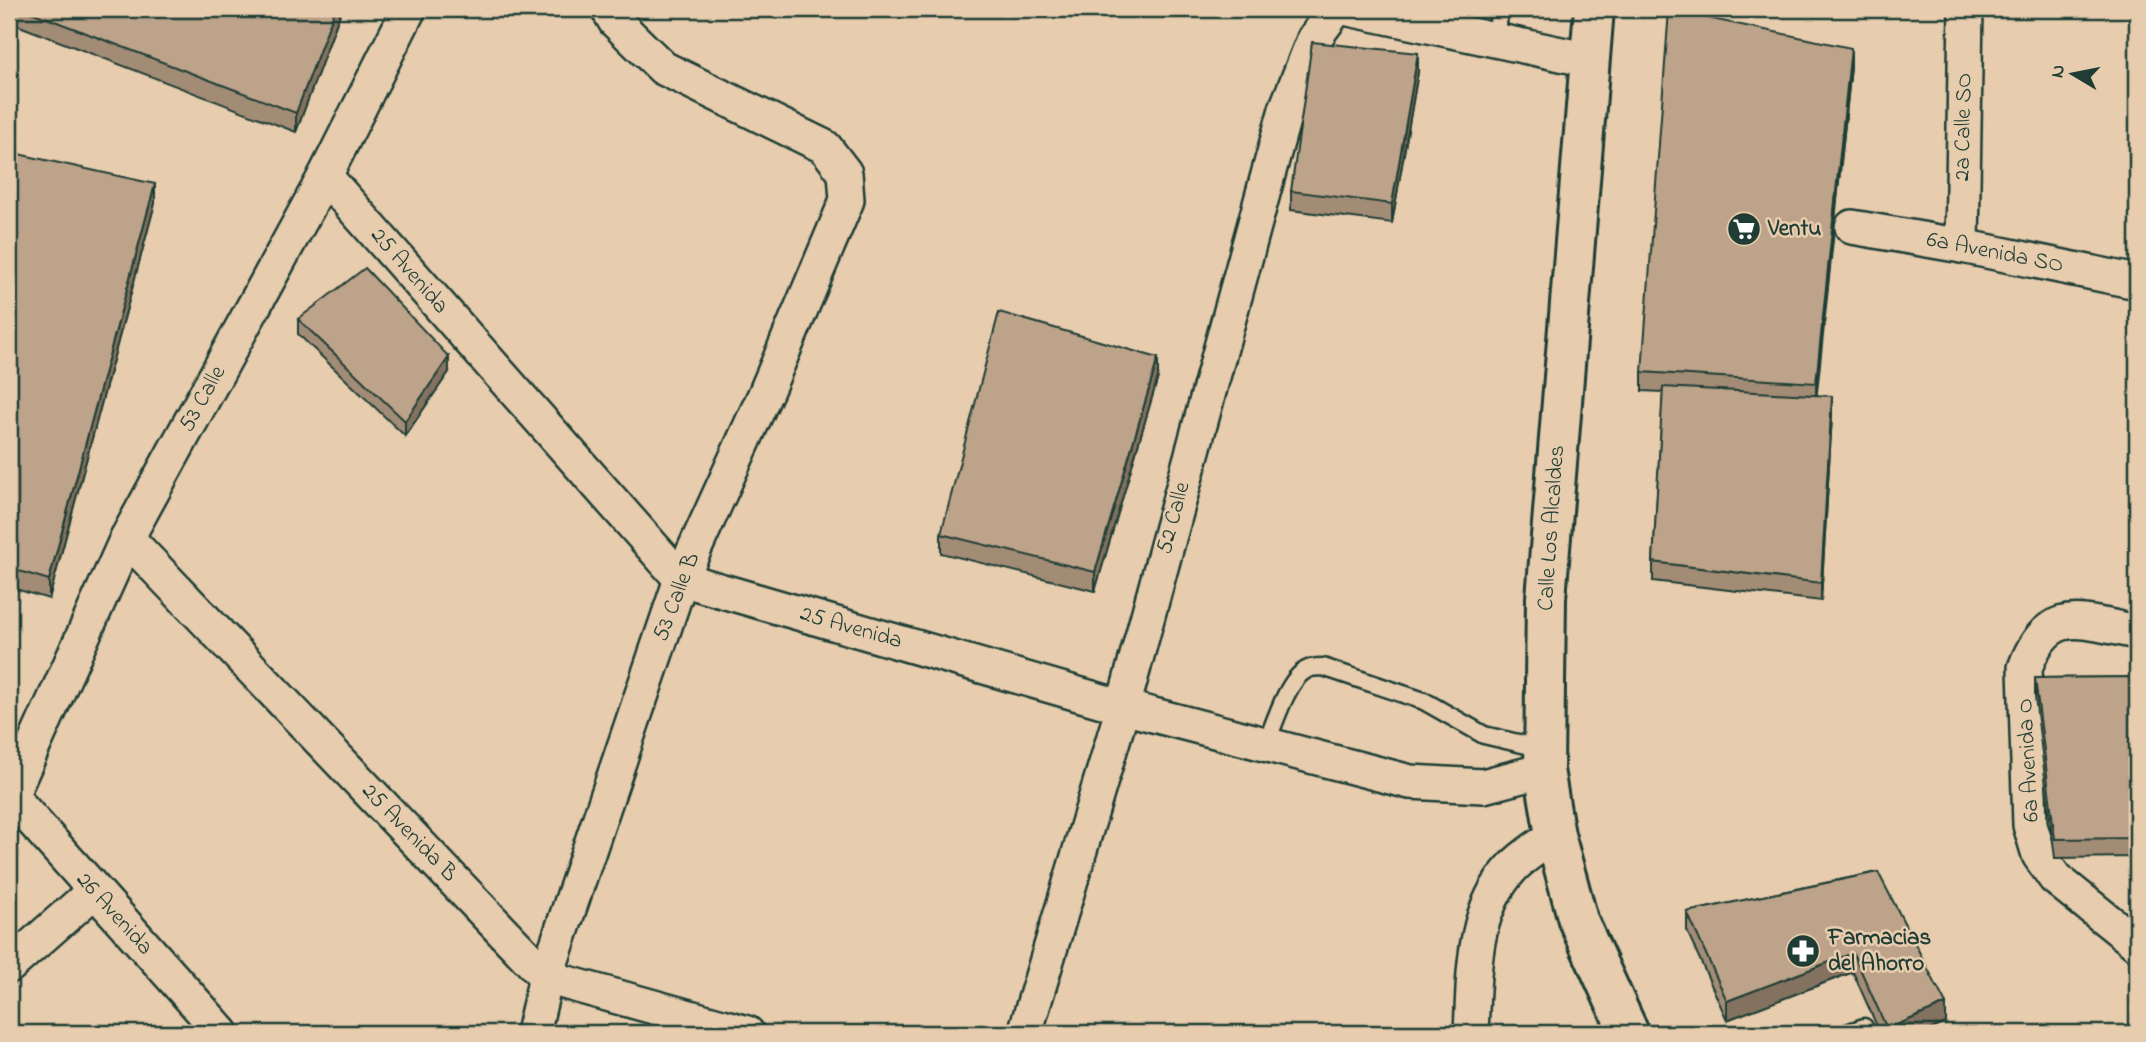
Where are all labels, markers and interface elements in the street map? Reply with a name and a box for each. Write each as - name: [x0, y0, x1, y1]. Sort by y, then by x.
- north arrow: [2038, 38, 2108, 108]
- text: N: [2044, 63, 2073, 80]
- street label: 2a Calle SO: [1947, 73, 1981, 181]
- supermarket icon: Ventu: [1725, 210, 1763, 248]
- place label: Ventu: [1767, 213, 1821, 246]
- street label: 25 Avenida: [362, 220, 456, 322]
- street label: 6a Avenida SO: [1924, 224, 2066, 282]
- street label: 53 Calle: [171, 359, 235, 438]
- street label: Calle Los Alcaldes: [1530, 444, 1574, 612]
- street label: 52 Calle: [1149, 478, 1200, 558]
- street label: 53 Calle B: [645, 548, 709, 646]
- street label: 25 Avenida: [796, 598, 906, 658]
- street label: 6a Avenida O: [2009, 697, 2049, 823]
- street label: 25 Avenida B: [353, 776, 465, 890]
- street label: 26 Avenida: [68, 865, 160, 963]
- place label: Farmacias del Ahorro: [1827, 922, 1931, 981]
- pharmacy icon: Farmacias del Ahorro: [1784, 932, 1822, 970]

